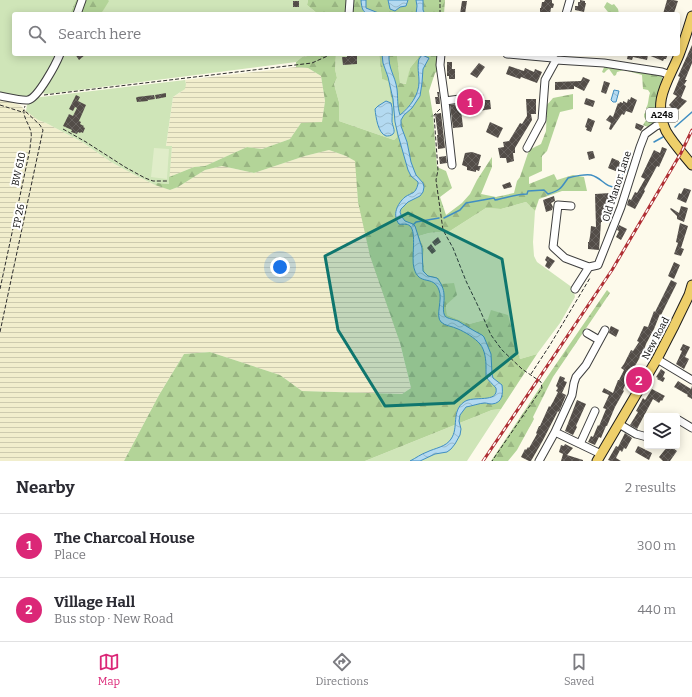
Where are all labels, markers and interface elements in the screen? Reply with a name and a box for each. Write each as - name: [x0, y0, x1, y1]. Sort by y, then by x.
- search box: [12, 12, 680, 56]
- icon: search: [26, 23, 48, 45]
- text: Search here: [58, 25, 141, 43]
- pin: 1: [457, 87, 483, 117]
- road number: A248: [646, 108, 678, 122]
- street label: Old Manor Lane: [600, 149, 634, 223]
- street label: BW 610: [10, 151, 28, 187]
- street label: FP 26: [11, 203, 27, 229]
- your location: [270, 257, 290, 277]
- street label: New Road: [640, 315, 672, 362]
- pin: 2: [626, 365, 652, 395]
- map controls: [644, 413, 680, 449]
- button: layers: [644, 413, 680, 449]
- text: Nearby: [16, 477, 75, 498]
- text: 2 results: [625, 480, 676, 495]
- text: The Charcoal House: [54, 529, 195, 547]
- text: 1: [26, 538, 32, 553]
- text: 300 m: [637, 538, 676, 553]
- text: Place: [54, 547, 86, 562]
- text: Village Hall: [54, 593, 135, 611]
- text: 2: [25, 602, 33, 617]
- text: 440 m: [637, 602, 676, 617]
- text: Bus stop · New Road: [54, 611, 173, 626]
- tab: Map: [98, 651, 120, 688]
- tab: Directions: [316, 651, 368, 688]
- tab: Saved: [564, 651, 594, 688]

